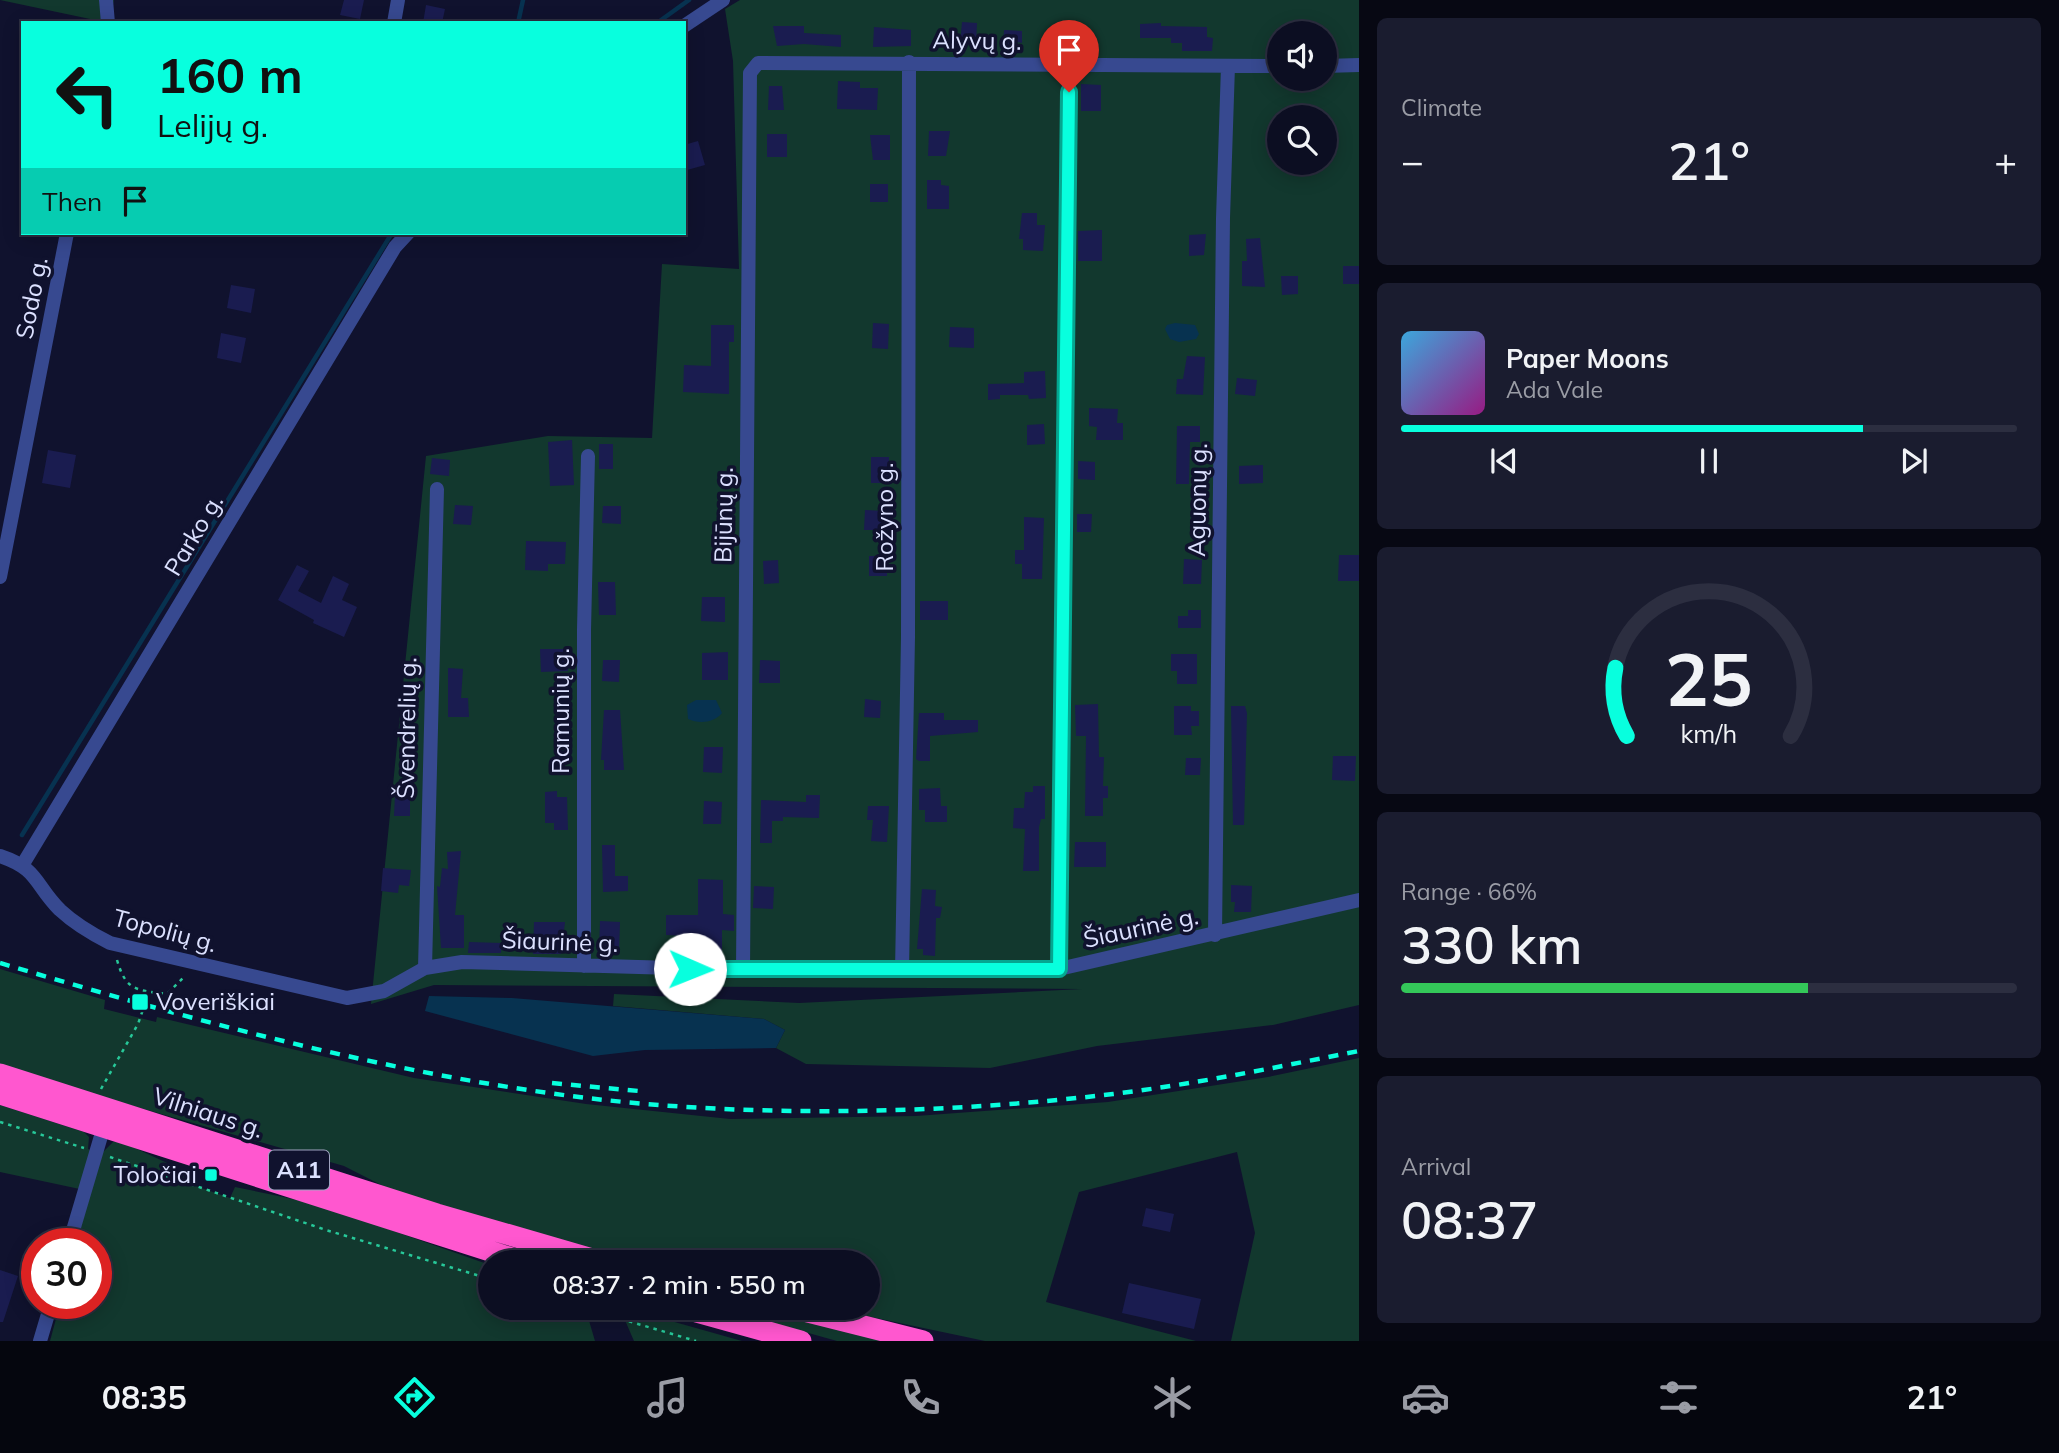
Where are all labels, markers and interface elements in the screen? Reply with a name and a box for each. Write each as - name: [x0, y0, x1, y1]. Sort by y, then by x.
- pin: [1039, 20, 1099, 92]
- map controls: [1267, 21, 1337, 175]
- button: sound: [1267, 21, 1337, 91]
- street label: Alyvų g.: [932, 24, 1022, 56]
- icon: arrive: [1050, 31, 1088, 69]
- text: 160 m: [157, 44, 303, 105]
- icon: left: [42, 49, 133, 140]
- text: Climate: [1401, 93, 1482, 122]
- text: Lelijų g.: [157, 105, 268, 145]
- button: search: [1267, 105, 1337, 175]
- text: 21°: [1668, 128, 1750, 193]
- text: −: [1401, 137, 1424, 185]
- text: +: [1994, 137, 2017, 185]
- icon: arrive: [116, 182, 154, 220]
- text: Then: [42, 185, 102, 218]
- street label: Sodo g.: [8, 254, 54, 341]
- text: Paper Moons: [1506, 342, 1669, 375]
- text: Ada Vale: [1506, 375, 1603, 404]
- icon: previous: [1485, 442, 1523, 480]
- icon: pause: [1690, 442, 1728, 480]
- icon: next: [1895, 442, 1933, 480]
- street label: Aguonų g.: [1181, 443, 1213, 557]
- street label: Rožyno g.: [869, 463, 899, 571]
- street label: Bijūnų g.: [707, 467, 739, 563]
- street label: Parko g.: [157, 488, 229, 581]
- text: 25: [1665, 634, 1753, 725]
- street label: Ramunių g.: [545, 648, 575, 774]
- street label: Švendrelių g.: [390, 657, 422, 799]
- text: km/h: [1681, 718, 1737, 749]
- text: Range · 66%: [1401, 877, 1537, 906]
- street label: Šiaurinė g.: [1081, 900, 1201, 954]
- street label: Topolių g.: [110, 902, 220, 958]
- text: 330 km: [1401, 912, 1582, 977]
- street label: Šiaurinė g.: [501, 924, 619, 958]
- position arrow: [653, 932, 727, 1006]
- place label: Voveriškiai: [156, 986, 275, 1016]
- marker: Voveriškiai: [130, 992, 150, 1012]
- street label: Vilniaus g.: [149, 1080, 267, 1144]
- road number: A11: [269, 1150, 329, 1190]
- text: Arrival: [1401, 1152, 1471, 1181]
- place label: Toločiai: [114, 1159, 197, 1189]
- marker: Toločiai: [203, 1167, 219, 1183]
- text: 08:37: [1401, 1187, 1538, 1252]
- speed limit sign: 30: [21, 1228, 112, 1319]
- text: 08:37 · 2 min · 550 m: [552, 1268, 806, 1301]
- icon: directions: [390, 1373, 439, 1422]
- icon: music: [643, 1373, 692, 1422]
- icon: phone: [896, 1373, 945, 1422]
- icon: climate: [1148, 1373, 1197, 1422]
- icon: car: [1401, 1373, 1450, 1422]
- icon: filters: [1654, 1373, 1703, 1422]
- text: 08:35: [102, 1377, 187, 1417]
- text: 21°: [1907, 1377, 1957, 1417]

